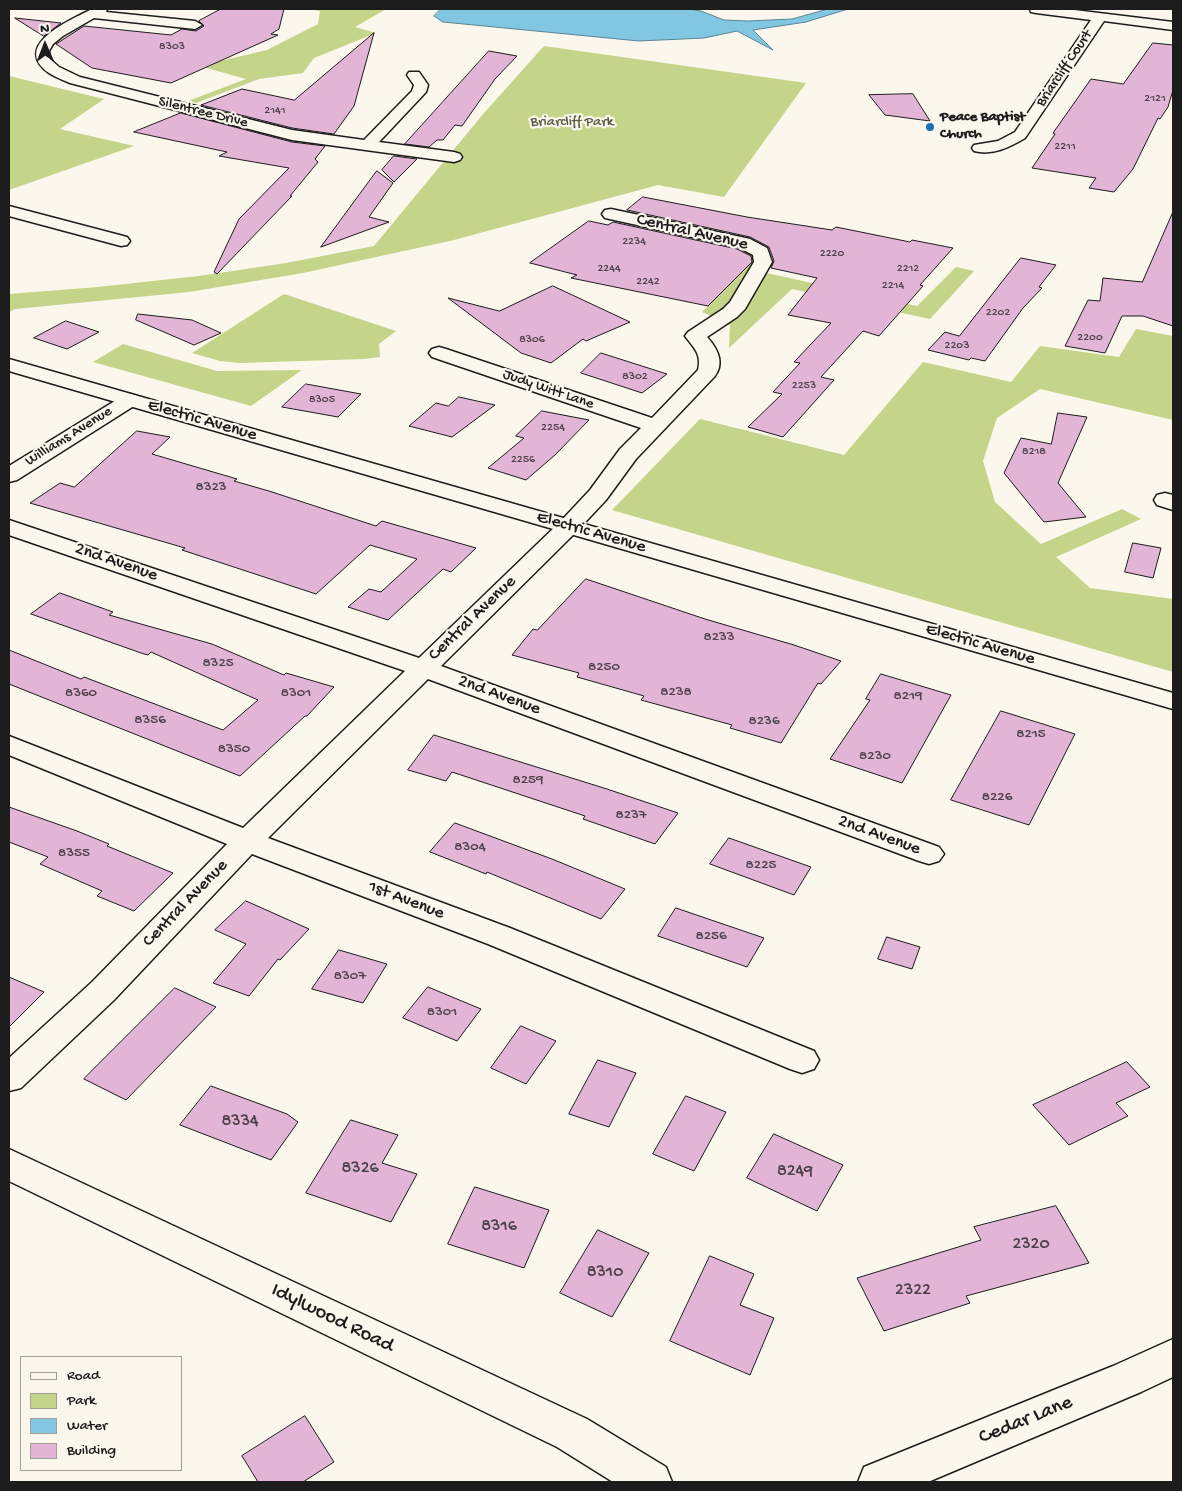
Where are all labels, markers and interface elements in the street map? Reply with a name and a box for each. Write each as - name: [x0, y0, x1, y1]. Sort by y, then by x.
- north arrow: [20, 20, 70, 70]
- text: N: [40, 21, 49, 38]
- street label: Briarcliff Court: [1033, 27, 1097, 111]
- house number: 8303: [159, 40, 185, 54]
- house number: 2121: [1144, 92, 1166, 106]
- street label: Silentree Drive: [156, 93, 250, 133]
- house number: 2141: [264, 104, 286, 118]
- place label: Peace Baptist Church: [940, 109, 1025, 144]
- park label: Briarcliff Park: [531, 114, 613, 132]
- marker: Peace Baptist Church: [924, 121, 936, 133]
- house number: 2211: [1054, 140, 1076, 154]
- street label: Central Avenue: [634, 210, 750, 256]
- house number: 2234: [622, 235, 646, 249]
- house number: 2220: [820, 247, 844, 261]
- house number: 2244: [597, 262, 621, 276]
- house number: 2212: [897, 262, 919, 276]
- house number: 2242: [636, 275, 660, 289]
- house number: 2214: [882, 279, 904, 293]
- house number: 2202: [986, 306, 1010, 320]
- house number: 2200: [1077, 331, 1103, 345]
- house number: 8306: [519, 333, 545, 347]
- house number: 2203: [945, 339, 969, 353]
- street label: Judy Witt Lane: [500, 366, 596, 414]
- house number: 8302: [622, 370, 648, 384]
- house number: 2253: [792, 379, 816, 393]
- house number: 8305: [309, 393, 335, 407]
- street label: Electric Avenue: [145, 395, 259, 447]
- street label: Williams Avenue: [22, 403, 116, 471]
- house number: 2254: [541, 421, 565, 435]
- house number: 8218: [1022, 445, 1046, 459]
- house number: 2256: [511, 453, 535, 467]
- house number: 8323: [195, 479, 227, 497]
- street label: Electric Avenue: [534, 507, 648, 559]
- street label: 2nd Avenue: [72, 539, 160, 587]
- street label: Central Avenue: [425, 572, 521, 666]
- street label: Electric Avenue: [923, 619, 1037, 671]
- house number: 8233: [703, 629, 735, 647]
- house number: 8325: [202, 655, 234, 673]
- house number: 8250: [588, 659, 620, 677]
- street label: 2nd Avenue: [455, 671, 543, 721]
- house number: 8238: [660, 684, 692, 702]
- house number: 8360: [65, 685, 97, 703]
- house number: 8301: [281, 685, 311, 703]
- house number: 8219: [893, 688, 923, 706]
- house number: 8356: [134, 712, 166, 730]
- house number: 8236: [749, 713, 779, 731]
- house number: 8215: [1016, 726, 1046, 744]
- house number: 8350: [218, 741, 250, 759]
- house number: 8230: [859, 748, 891, 766]
- house number: 8259: [513, 772, 543, 790]
- house number: 8226: [982, 789, 1012, 807]
- house number: 8237: [615, 807, 647, 825]
- street label: 2nd Avenue: [835, 811, 923, 861]
- house number: 8304: [454, 839, 486, 857]
- house number: 8355: [58, 845, 90, 863]
- street label: Central Avenue: [139, 856, 233, 952]
- house number: 8225: [746, 857, 776, 875]
- street label: 1st Avenue: [365, 877, 447, 925]
- house number: 8256: [695, 928, 727, 946]
- house number: 8307: [334, 968, 366, 986]
- house number: 8301: [427, 1004, 457, 1022]
- house number: 8334: [221, 1111, 259, 1133]
- house number: 8326: [341, 1158, 379, 1180]
- house number: 8249: [777, 1161, 813, 1183]
- house number: 8316: [481, 1216, 517, 1238]
- house number: 2320: [1012, 1234, 1050, 1256]
- house number: 8310: [587, 1262, 623, 1284]
- street label: Idylwood Road: [266, 1278, 398, 1360]
- house number: 2322: [895, 1280, 931, 1302]
- legend: [20, 1356, 182, 1471]
- text: Road: [67, 1367, 100, 1385]
- street label: Cedar Lane: [975, 1391, 1077, 1451]
- text: Park: [67, 1392, 96, 1410]
- text: Water: [67, 1417, 107, 1435]
- text: Building: [67, 1442, 116, 1460]

